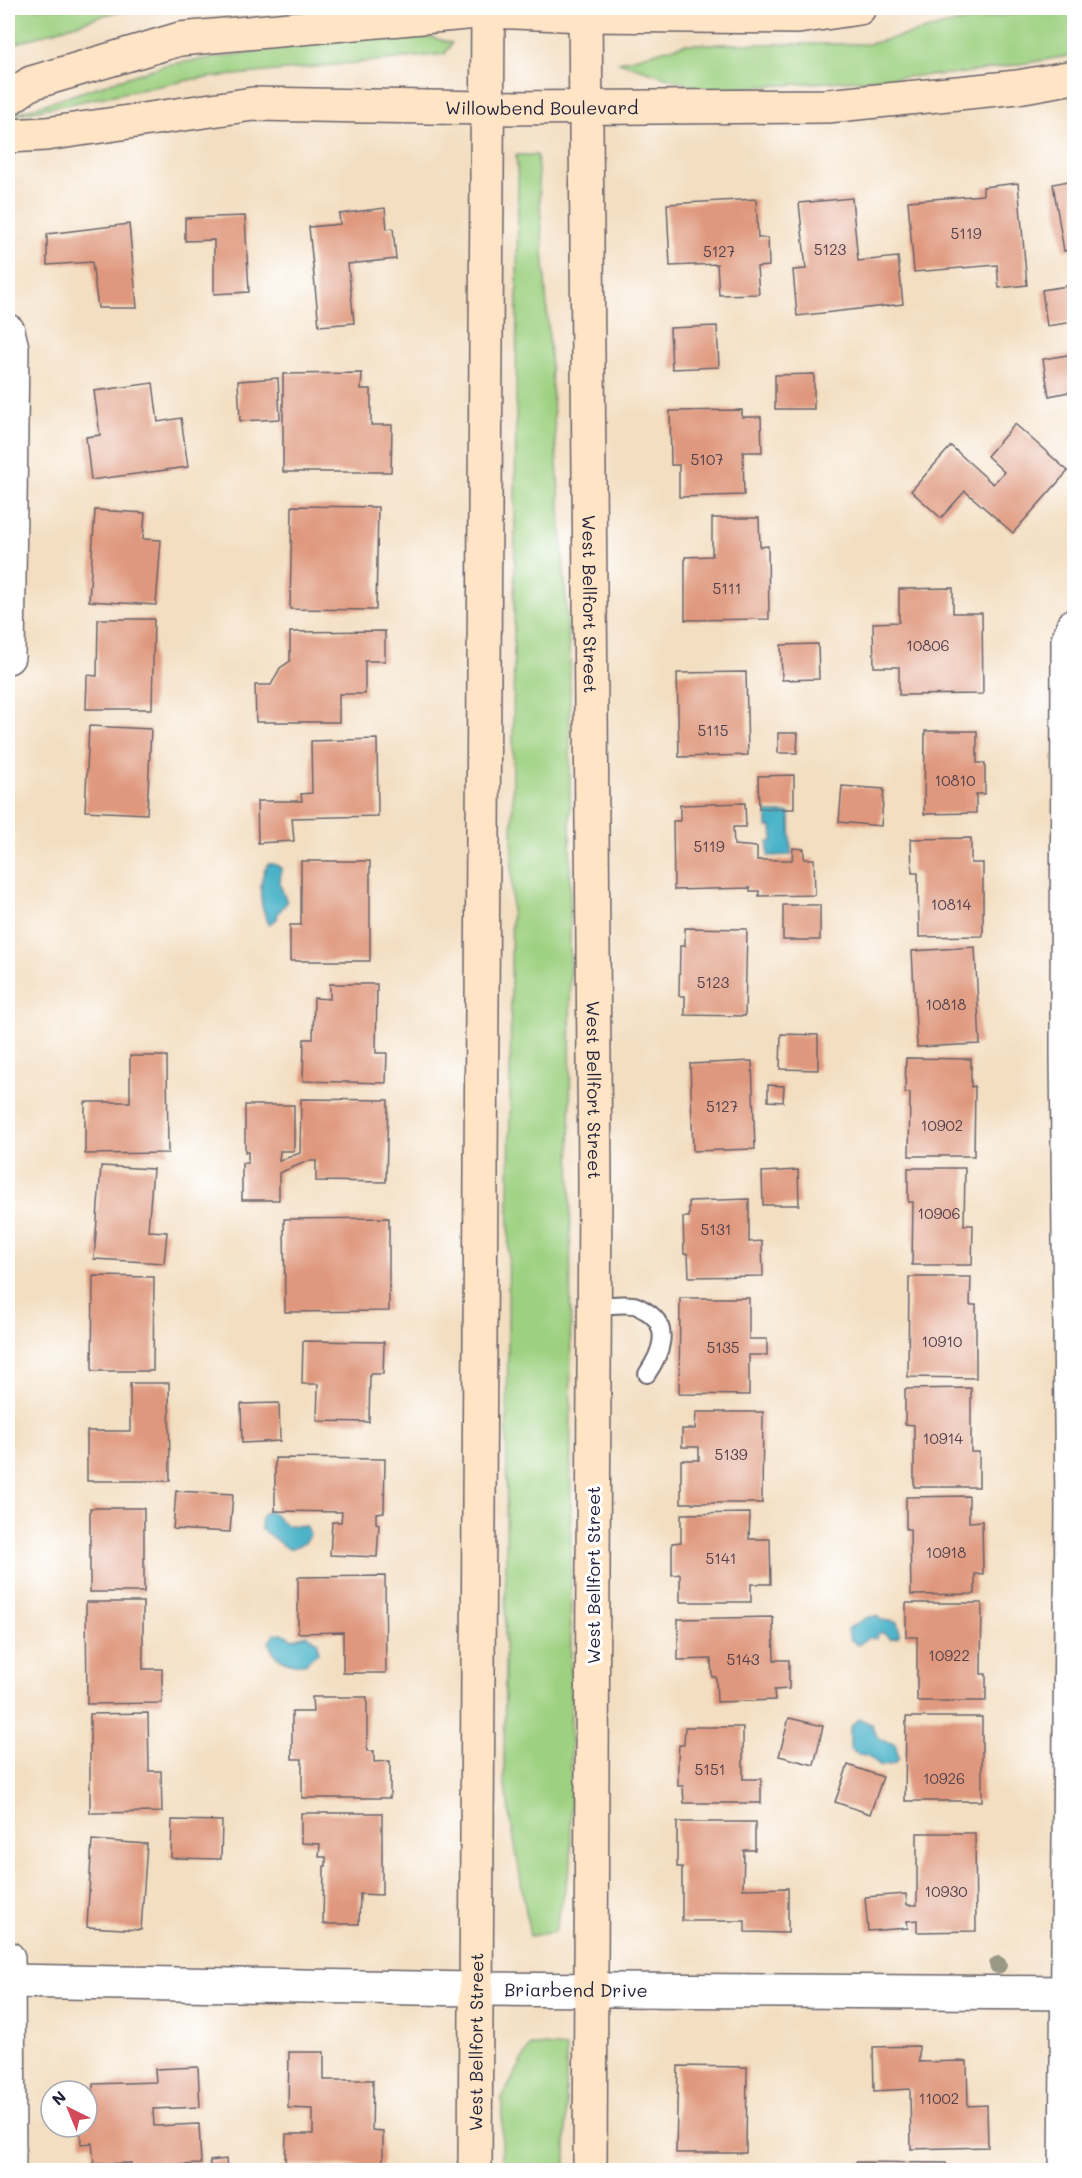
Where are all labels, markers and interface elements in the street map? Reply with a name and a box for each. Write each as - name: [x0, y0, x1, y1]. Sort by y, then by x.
- street label: Willowbend Boulevard: [445, 95, 639, 120]
- house number: 5119: [950, 223, 982, 243]
- house number: 5123: [814, 239, 847, 259]
- house number: 5127: [703, 241, 735, 261]
- house number: 5107: [690, 449, 724, 469]
- street label: West Bellfort Street: [577, 515, 603, 693]
- house number: 5111: [713, 578, 741, 598]
- house number: 10806: [906, 635, 950, 655]
- house number: 5115: [698, 720, 728, 740]
- house number: 10810: [935, 770, 976, 790]
- house number: 5119: [693, 836, 725, 856]
- house number: 10814: [931, 894, 971, 914]
- house number: 5123: [697, 972, 730, 992]
- house number: 10818: [926, 994, 966, 1014]
- street label: West Bellfort Street: [581, 1001, 607, 1179]
- house number: 5127: [706, 1096, 738, 1116]
- house number: 10902: [921, 1115, 963, 1135]
- house number: 10906: [917, 1203, 961, 1223]
- house number: 5131: [701, 1219, 731, 1239]
- house number: 10910: [922, 1331, 962, 1351]
- house number: 5135: [707, 1337, 740, 1357]
- house number: 10914: [923, 1428, 963, 1448]
- house number: 5139: [714, 1444, 748, 1464]
- street label: West Bellfort Street: [581, 1486, 605, 1664]
- house number: 10918: [926, 1542, 966, 1562]
- house number: 5141: [706, 1548, 736, 1568]
- house number: 10922: [928, 1645, 970, 1665]
- house number: 5143: [726, 1649, 760, 1669]
- house number: 5151: [695, 1759, 725, 1779]
- house number: 10926: [923, 1768, 965, 1788]
- house number: 10930: [925, 1881, 967, 1901]
- street label: West Bellfort Street: [463, 1953, 488, 2131]
- street label: Briarbend Drive: [504, 1977, 648, 2002]
- north arrow: [39, 2079, 99, 2139]
- text: N: [47, 2086, 70, 2109]
- house number: 11002: [919, 2088, 959, 2108]

